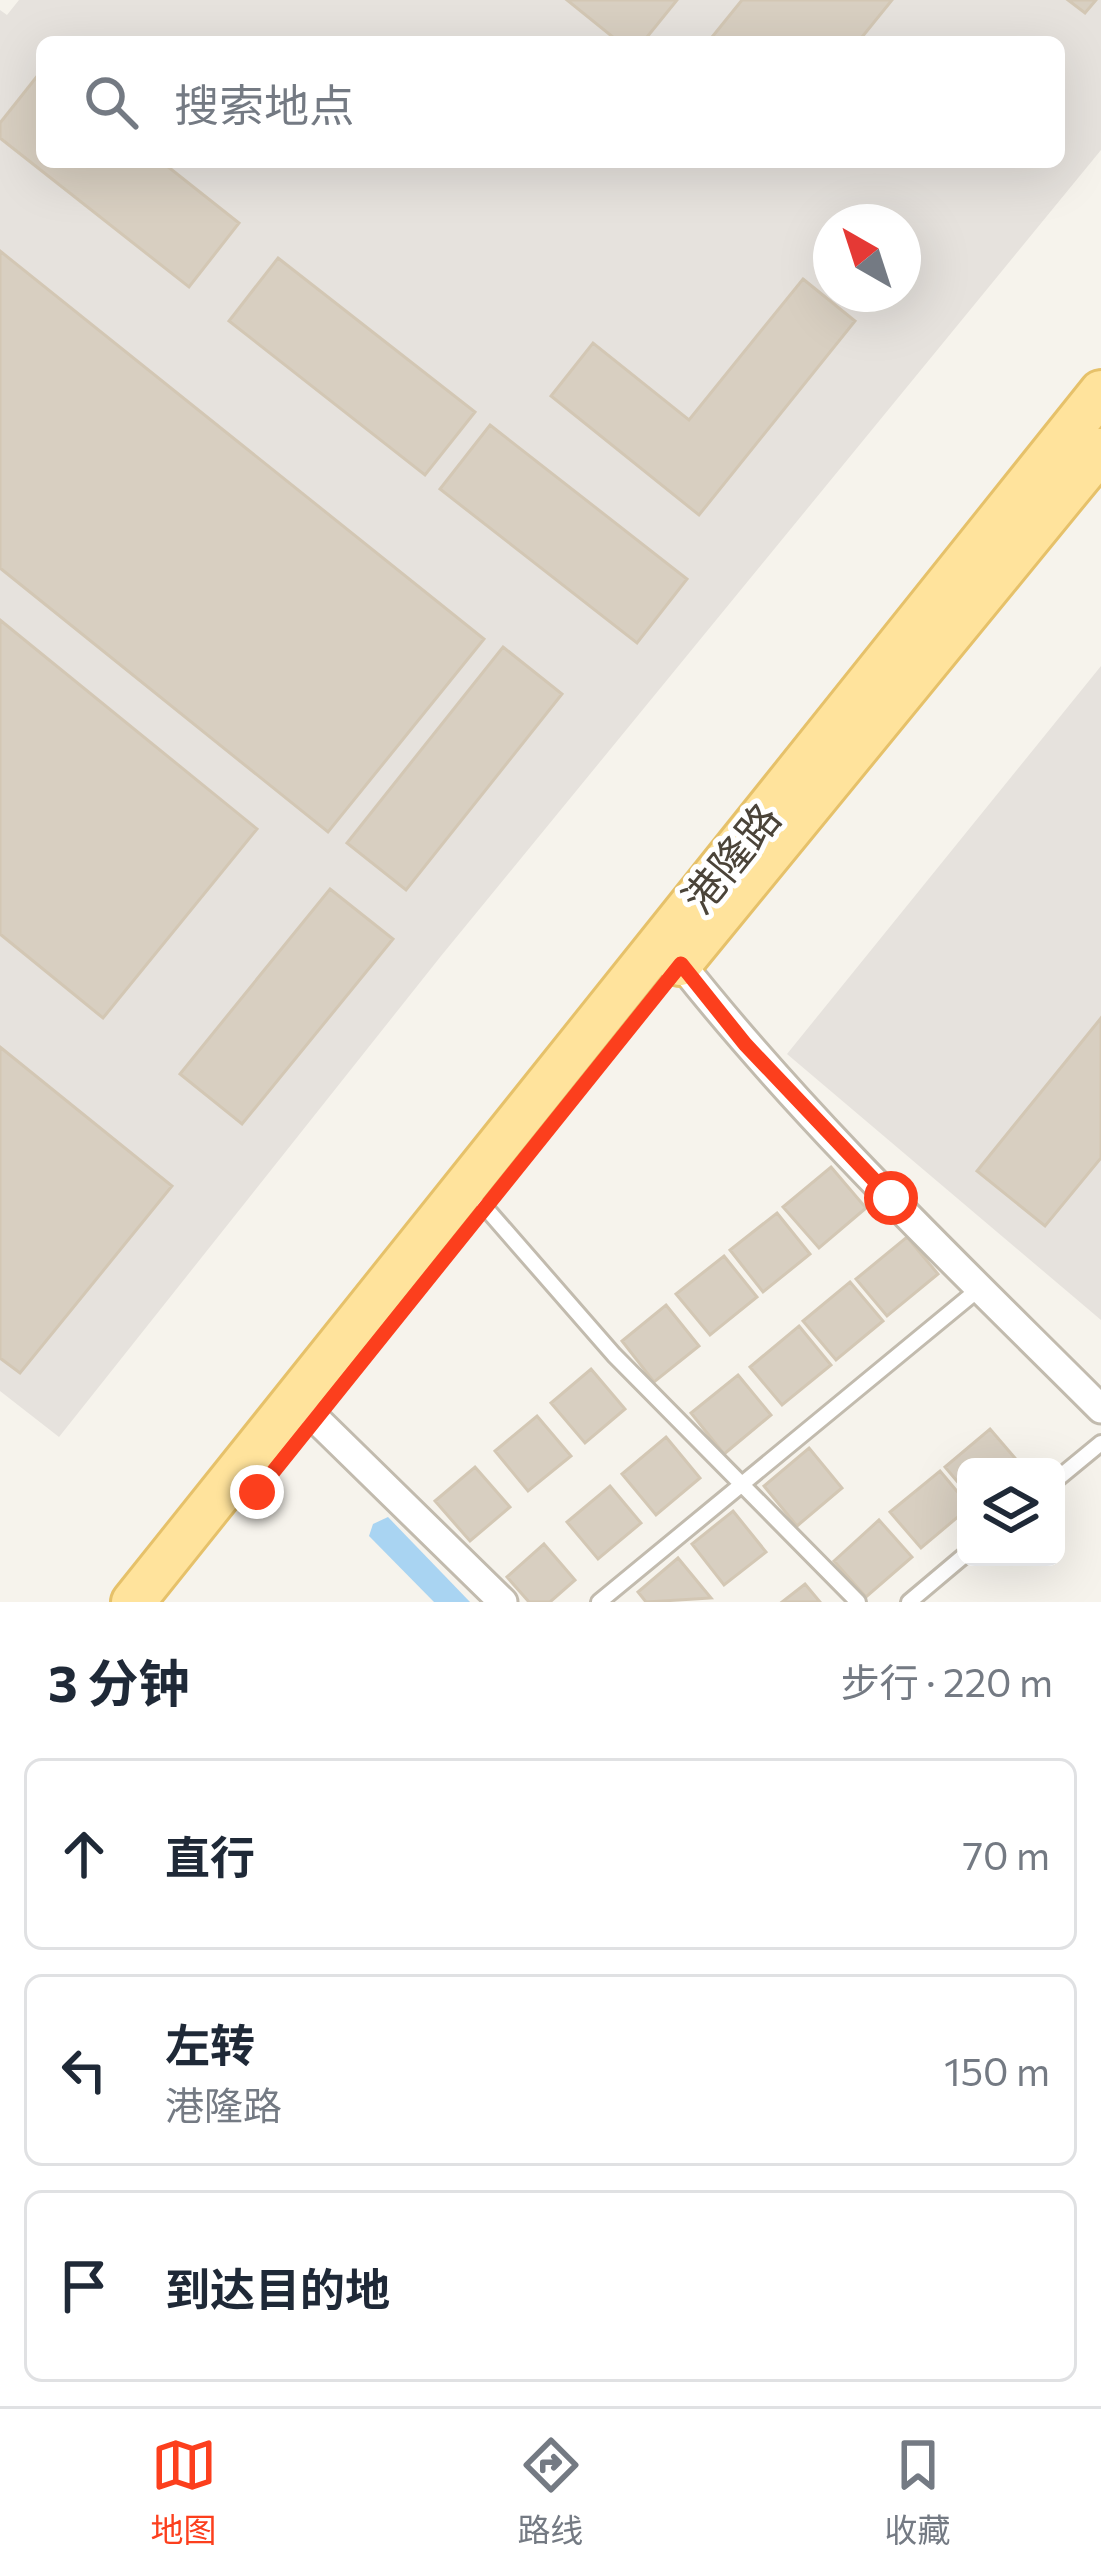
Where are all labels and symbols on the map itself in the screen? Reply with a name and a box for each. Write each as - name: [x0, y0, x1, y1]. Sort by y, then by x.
- north arrow: [813, 204, 921, 312]
- street label: 港隆路: [670, 792, 790, 922]
- route start: [864, 1171, 918, 1225]
- route end: [230, 1465, 284, 1519]

